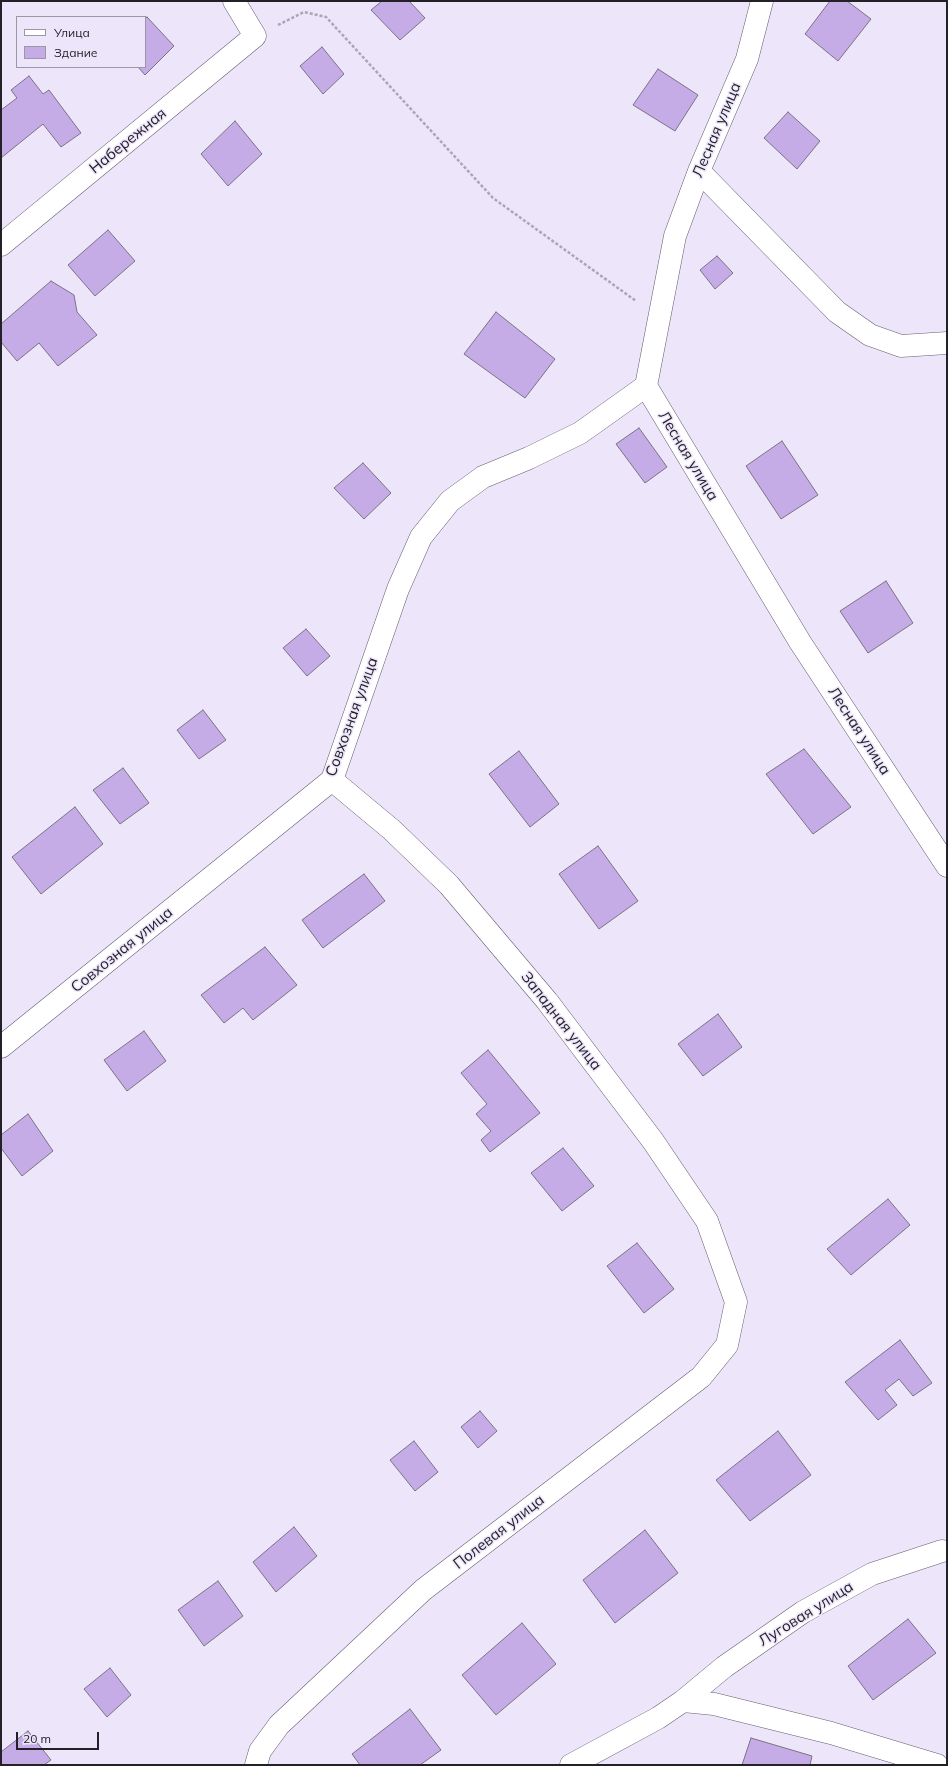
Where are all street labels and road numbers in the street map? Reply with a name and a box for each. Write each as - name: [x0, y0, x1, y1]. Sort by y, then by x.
- street label: Лесная улица: [689, 80, 745, 180]
- street label: Набережная: [86, 105, 170, 177]
- street label: Лесная улица: [654, 408, 722, 504]
- street label: Совхозная улица: [322, 655, 382, 779]
- street label: Лесная улица: [824, 684, 894, 778]
- street label: Совхозная улица: [68, 904, 176, 996]
- street label: Западная улица: [517, 968, 605, 1074]
- street label: Полевая улица: [450, 1491, 548, 1573]
- street label: Луговая улица: [755, 1578, 857, 1650]

